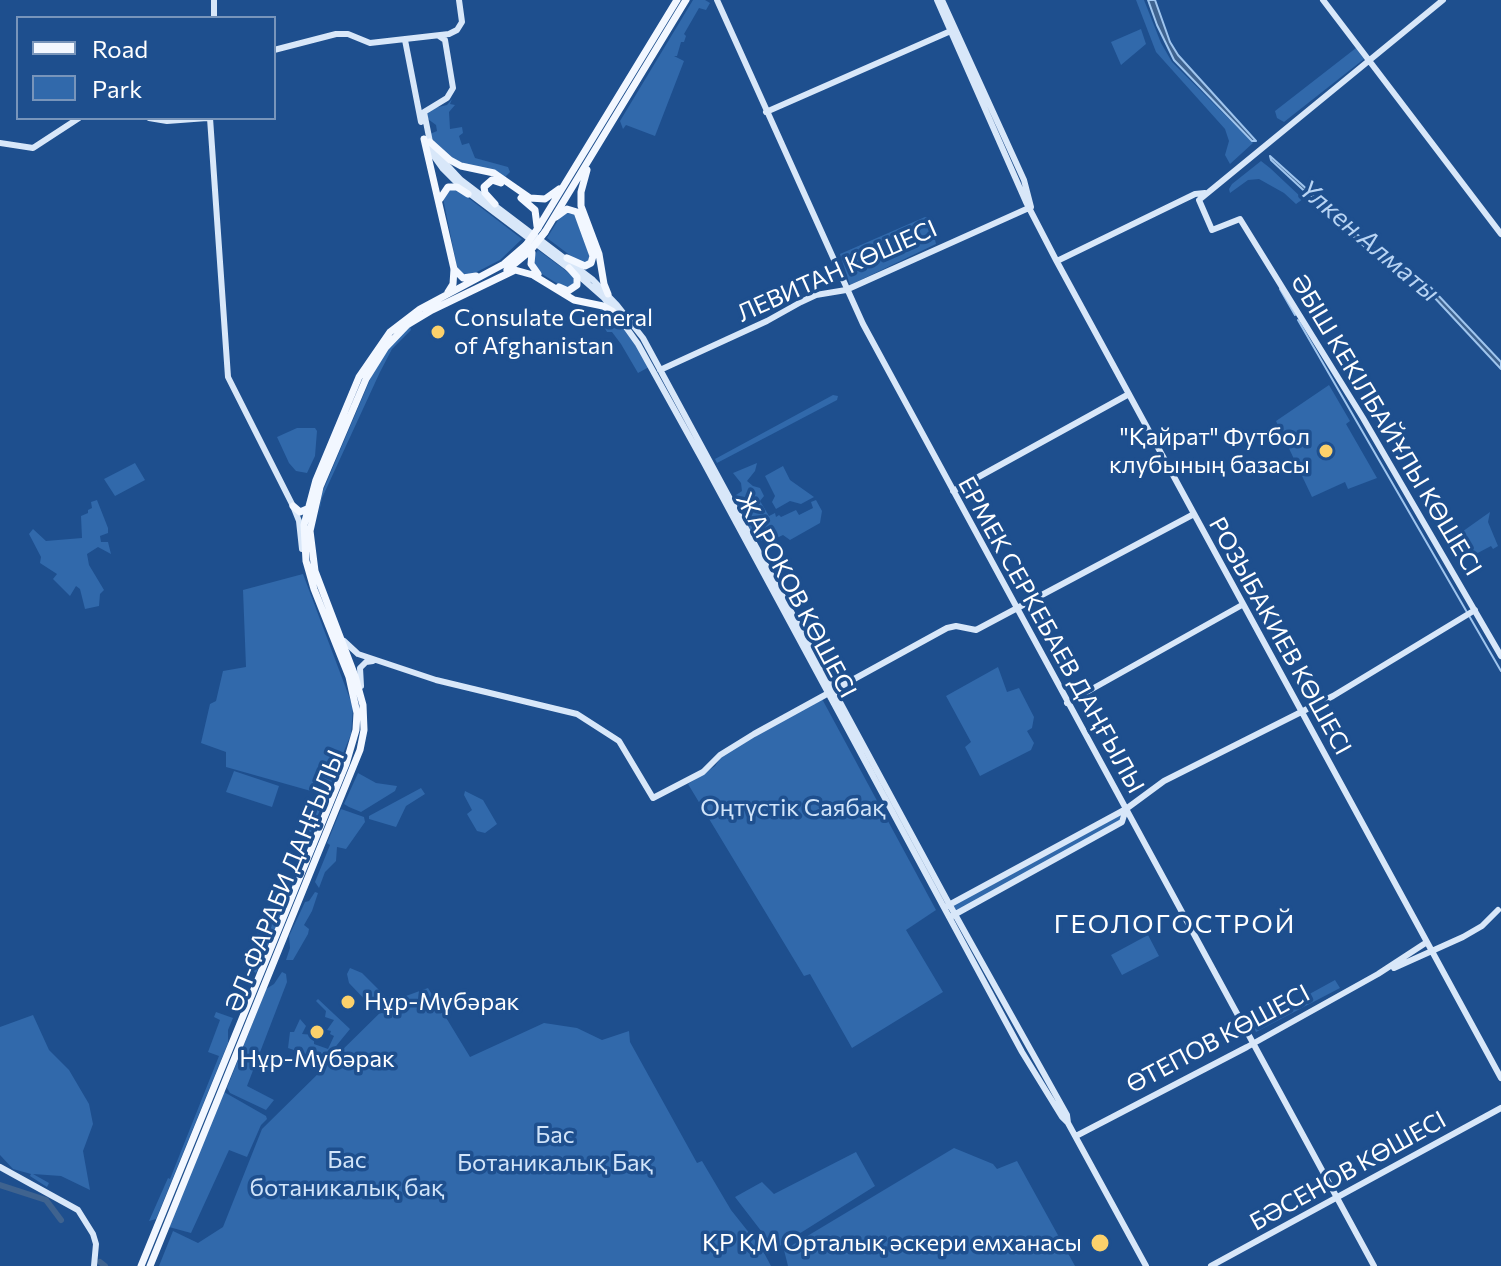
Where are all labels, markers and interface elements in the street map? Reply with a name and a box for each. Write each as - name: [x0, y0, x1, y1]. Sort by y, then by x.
- legend: [16, 16, 276, 120]
- text: Road: [92, 34, 148, 63]
- text: Park: [92, 74, 142, 103]
- water label: Үлкен Алматы: [1293, 174, 1445, 308]
- street label: ЛЕВИТАН КӨШЕСІ: [733, 214, 941, 328]
- street label: ӘБІШ КЕКІЛБАЙҰЛЫ КӨШЕСІ: [1284, 269, 1488, 581]
- place label: Consulate General of Afghanistan: [454, 304, 653, 360]
- marker: Consulate General of Afghanistan: [429, 323, 447, 341]
- place label: "Қайрат" Футбол клубының базасы: [1109, 423, 1310, 479]
- marker: "Қайрат" Футбол клубының базасы: [1317, 442, 1335, 460]
- street label: ЕРМЕК СЕРКЕБАЕВ ДАҢҒЫЛЫ: [952, 472, 1150, 798]
- street label: ЖАРОКОВ КӨШЕСІ: [730, 487, 862, 703]
- street label: РОЗЫБАКИЕВ КӨШЕСІ: [1203, 512, 1357, 760]
- street label: ӘЛ-ФАРАБИ ДАҢҒЫЛЫ: [219, 746, 351, 1016]
- park label: Оңтүстік Саябақ: [700, 794, 886, 822]
- district label: ГЕОЛОГОСТРОЙ: [1054, 908, 1296, 940]
- street label: ӨТЕПОВ КӨШЕСІ: [1121, 979, 1315, 1099]
- place label: Нұр-Мүбәрак: [364, 988, 519, 1016]
- marker: Нұр-Мүбәрак: [339, 993, 357, 1011]
- marker: Нұр-Мубәрак: [308, 1023, 326, 1041]
- place label: Нұр-Мубәрак: [239, 1045, 395, 1073]
- street label: БӘСЕНОВ КӨШЕСІ: [1245, 1105, 1451, 1237]
- park label: Бас Ботаникалық Бақ: [457, 1121, 653, 1177]
- park label: Бас ботаникалық бақ: [249, 1146, 445, 1202]
- place label: ҚР ҚМ Орталық әскери емханасы: [702, 1229, 1082, 1257]
- marker: ҚР ҚМ Орталық әскери емханасы: [1089, 1232, 1111, 1254]

